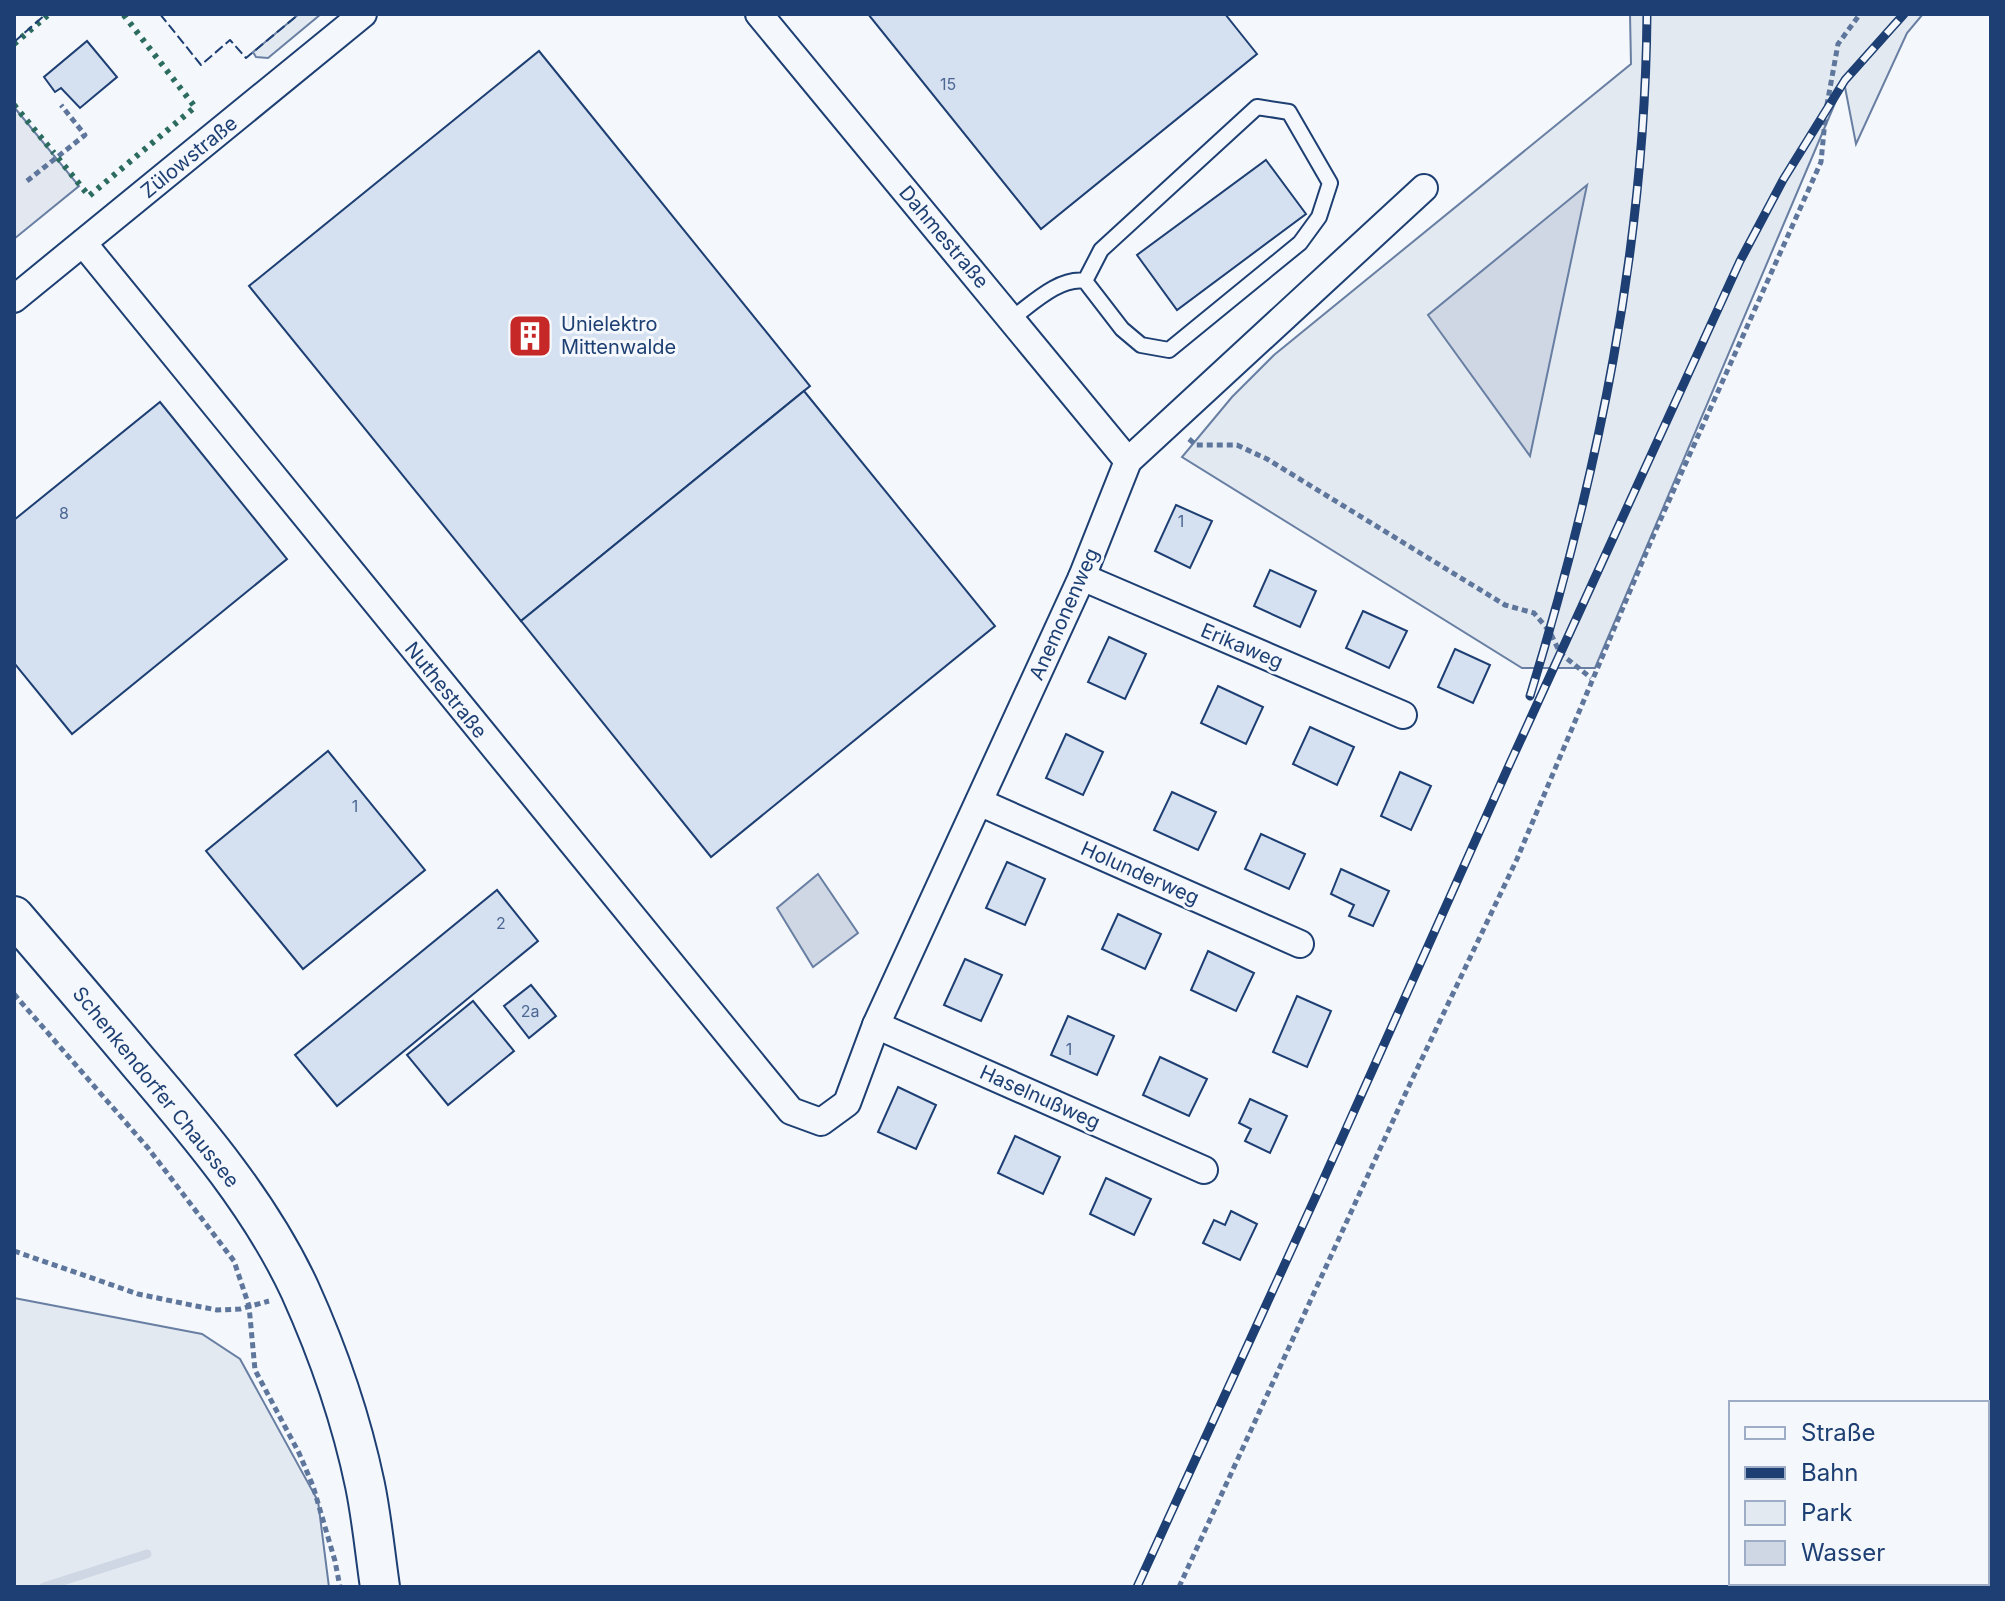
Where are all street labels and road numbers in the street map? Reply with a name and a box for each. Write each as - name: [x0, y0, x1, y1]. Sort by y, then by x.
- street label: Zülowstraße: [136, 111, 242, 203]
- street label: Dahmestraße: [894, 181, 994, 293]
- street label: Anemonenweg: [1024, 544, 1104, 684]
- street label: Erikaweg: [1197, 618, 1287, 674]
- street label: Nuthestraße: [400, 637, 492, 743]
- street label: Holunderweg: [1077, 836, 1203, 910]
- street label: Schenkendorfer Chaussee: [68, 982, 244, 1192]
- street label: Haselnußweg: [976, 1060, 1104, 1134]

